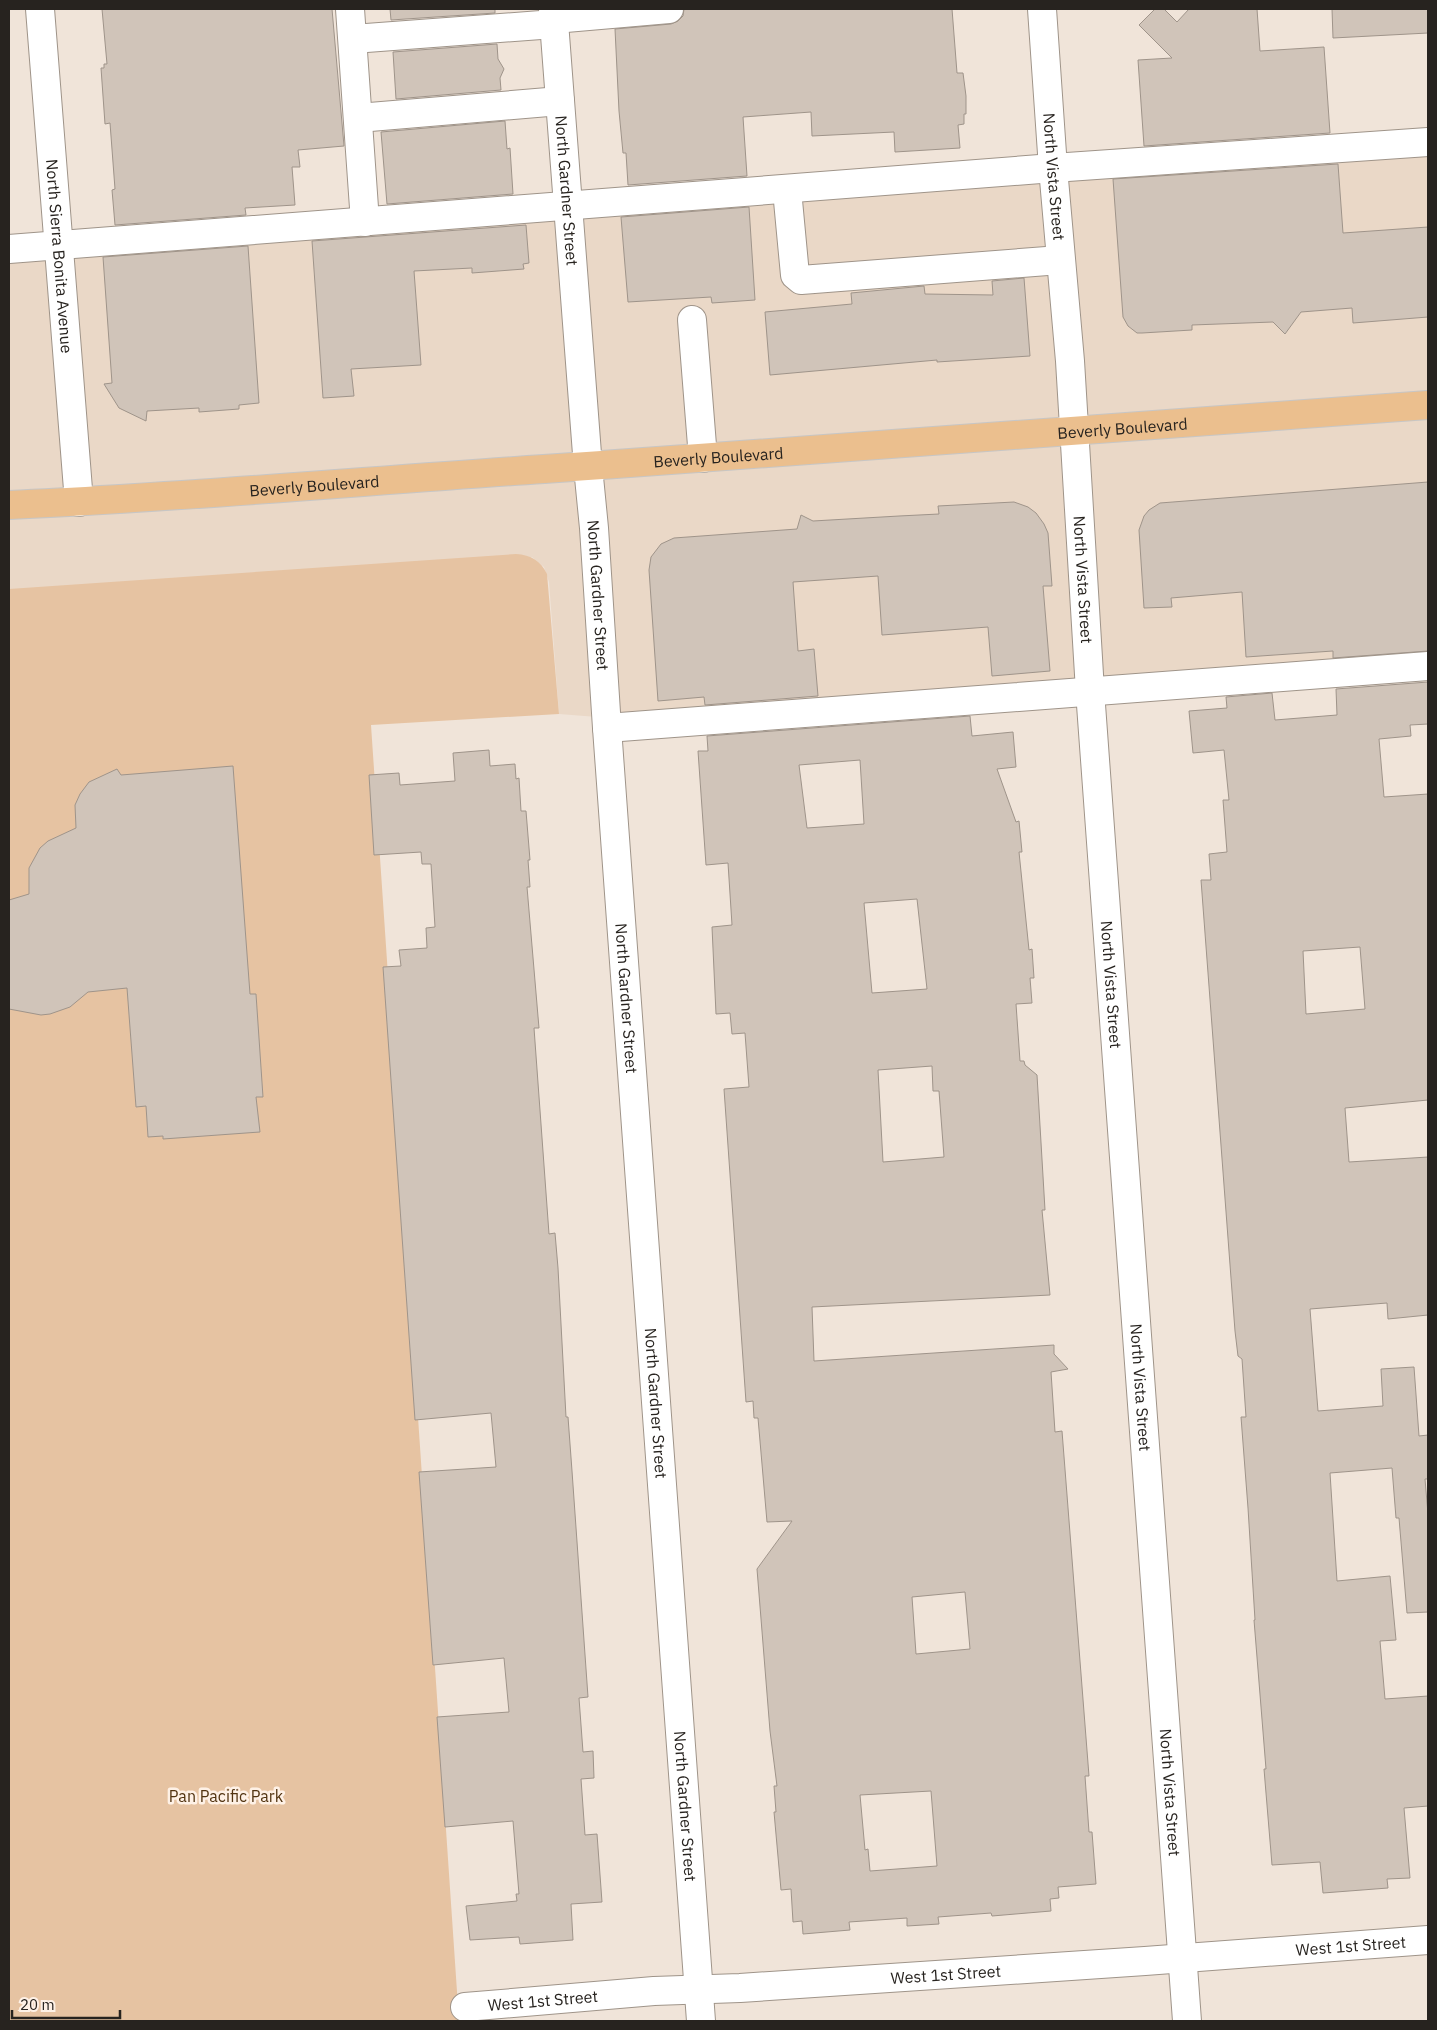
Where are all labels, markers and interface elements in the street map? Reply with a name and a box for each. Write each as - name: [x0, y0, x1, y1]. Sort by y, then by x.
- street label: North Vista Street: [1039, 112, 1069, 241]
- street label: North Gardner Street: [551, 114, 583, 266]
- street label: North Sierra Bonita Avenue: [42, 158, 77, 354]
- street label: Beverly Boulevard: [1057, 413, 1188, 443]
- street label: Beverly Boulevard: [653, 443, 784, 472]
- street label: Beverly Boulevard: [249, 471, 380, 500]
- street label: North Vista Street: [1069, 515, 1097, 644]
- street label: North Gardner Street: [583, 519, 613, 671]
- street label: North Vista Street: [1097, 920, 1126, 1049]
- street label: North Gardner Street: [611, 922, 642, 1074]
- street label: North Vista Street: [1126, 1323, 1155, 1452]
- street label: North Gardner Street: [641, 1327, 672, 1479]
- street label: North Vista Street: [1156, 1728, 1185, 1857]
- street label: North Gardner Street: [670, 1730, 701, 1882]
- park label: Pan Pacific Park: [169, 1786, 284, 1806]
- street label: West 1st Street: [1295, 1932, 1407, 1960]
- street label: West 1st Street: [890, 1961, 1002, 1988]
- street label: West 1st Street: [487, 1986, 599, 2015]
- scale bar: [12, 1988, 120, 2020]
- text: 20 m: [20, 1995, 55, 2014]

